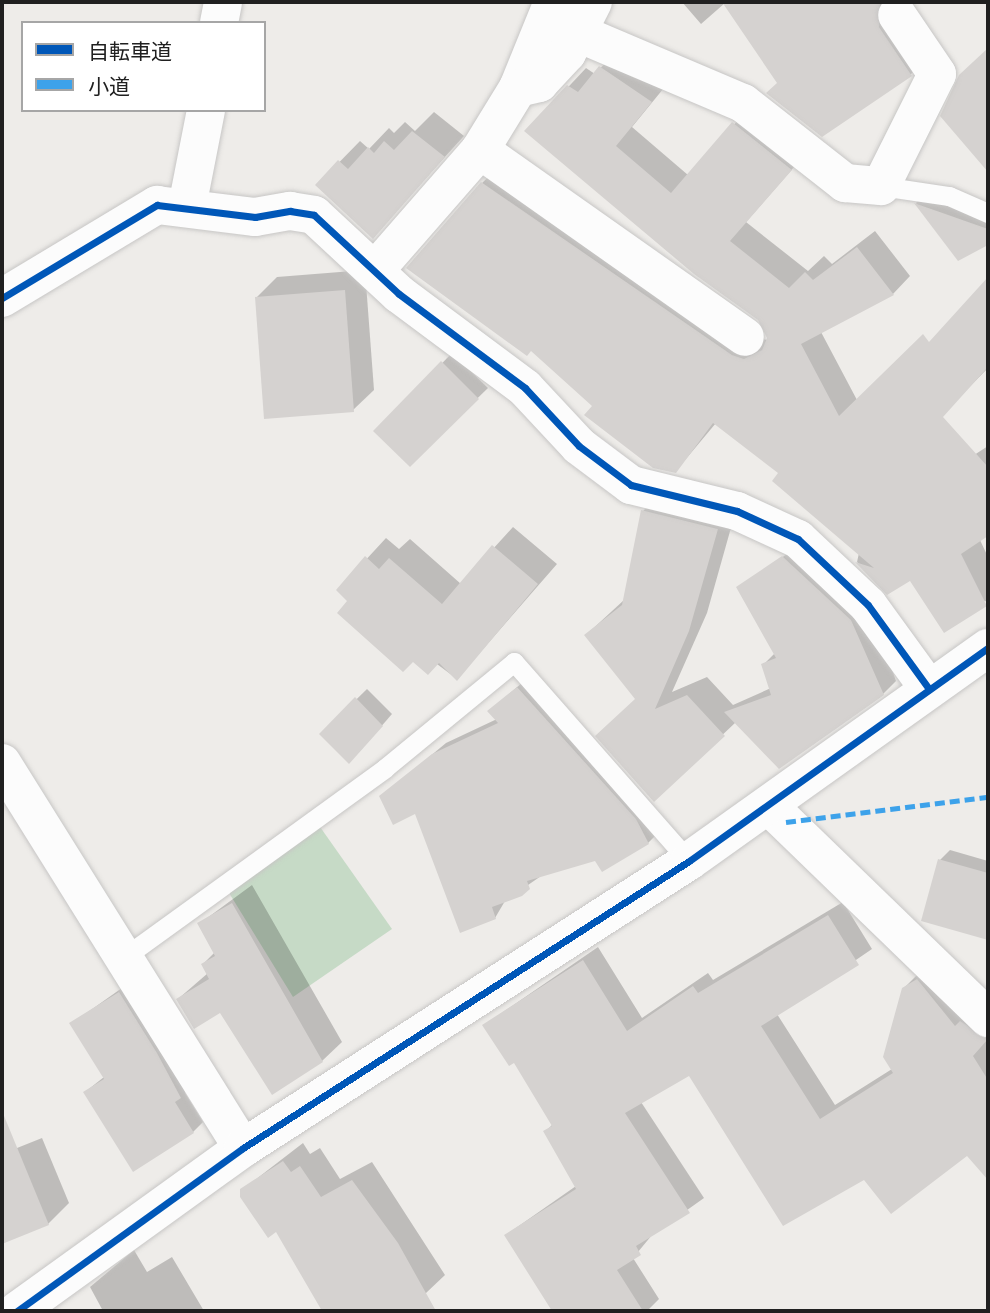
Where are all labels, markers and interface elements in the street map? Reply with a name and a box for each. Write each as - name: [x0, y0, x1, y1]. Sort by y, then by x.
- legend: [21, 21, 266, 112]
- text: 自転車道: [88, 39, 172, 64]
- text: 小道: [88, 74, 130, 99]

